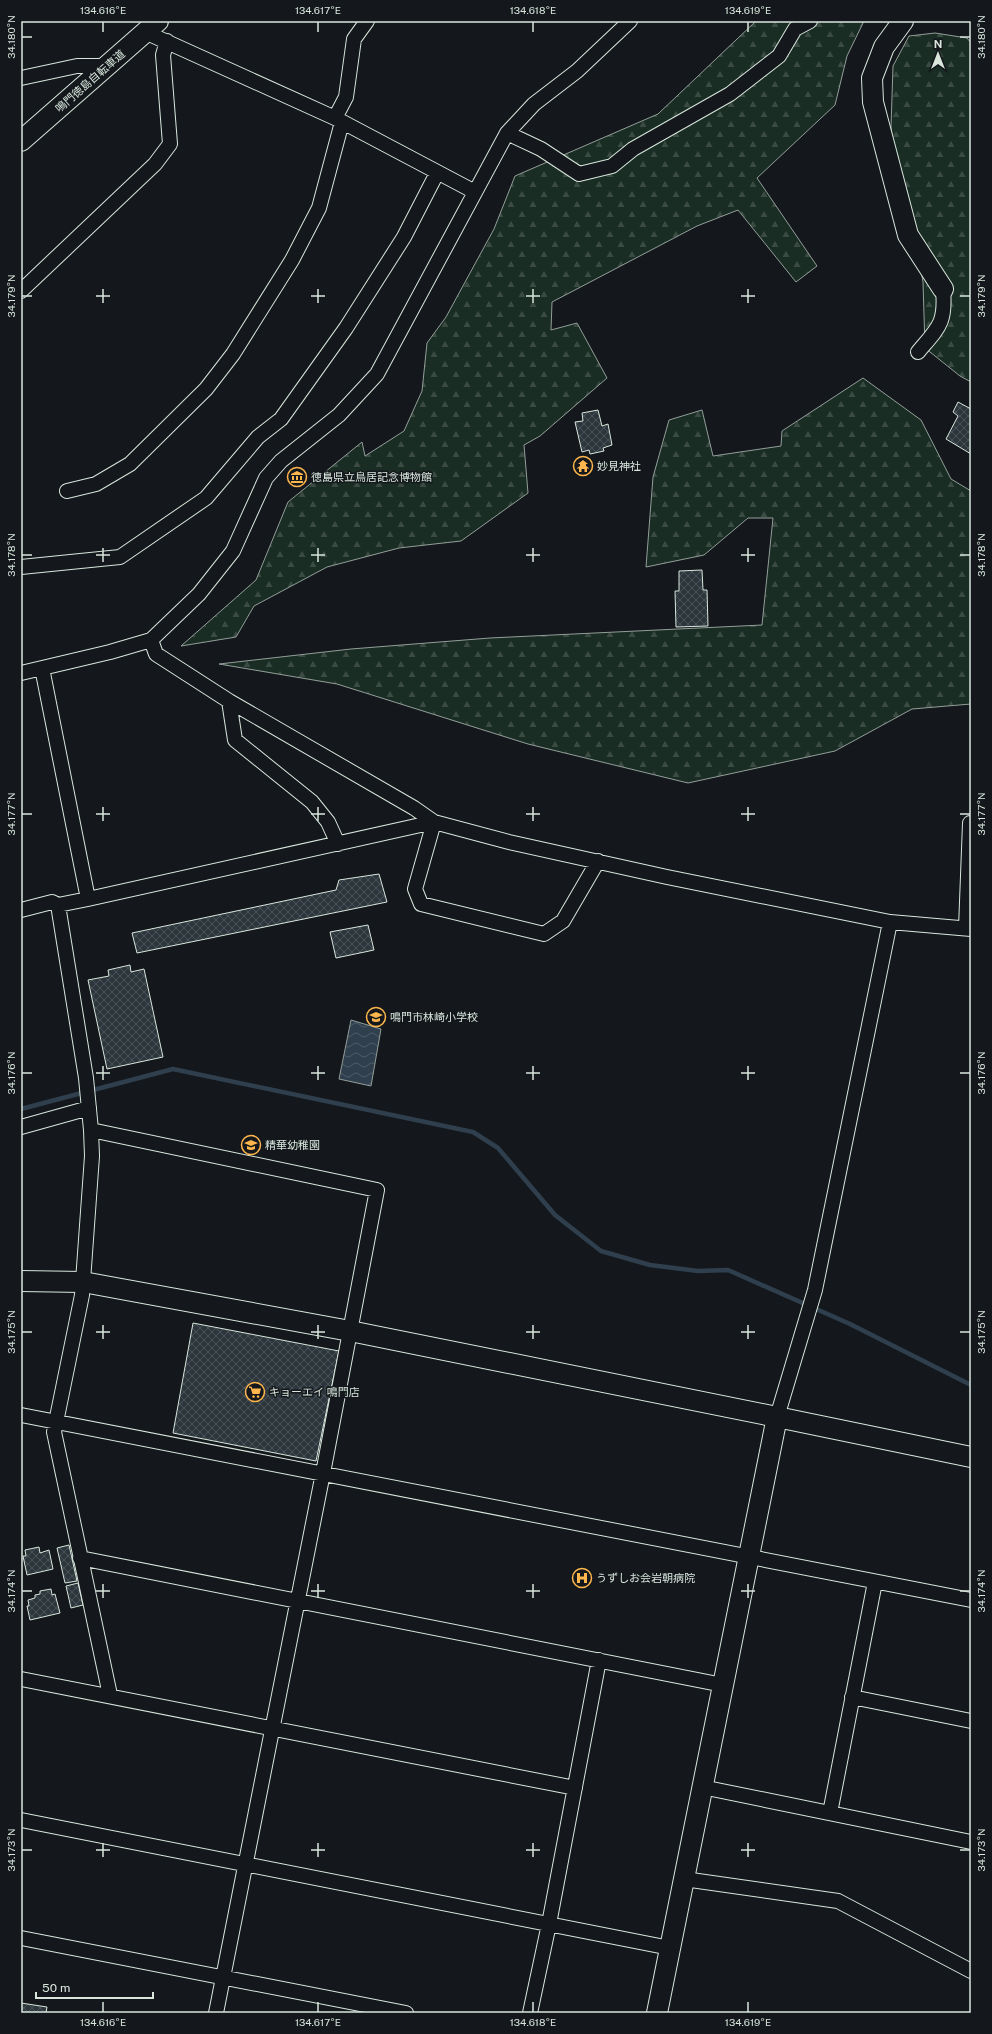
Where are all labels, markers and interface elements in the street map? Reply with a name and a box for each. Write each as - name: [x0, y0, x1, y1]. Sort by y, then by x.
- text: 134.616°E: [80, 4, 126, 16]
- text: 134.617°E: [295, 4, 341, 16]
- text: 134.618°E: [510, 4, 556, 16]
- text: 134.619°E: [725, 4, 771, 16]
- text: 34.180°N: [5, 15, 17, 59]
- text: 34.180°N: [975, 15, 987, 59]
- north arrow: [918, 34, 958, 74]
- text: N: [934, 38, 942, 50]
- street label: 鳴門徳島自転車道: [53, 48, 127, 114]
- text: 34.179°N: [5, 274, 17, 318]
- text: 34.179°N: [975, 274, 987, 318]
- temple icon: 妙見神社: [572, 455, 594, 477]
- place label: 妙見神社: [597, 460, 641, 472]
- museum icon: 徳島県立鳥居記念博物館: [286, 466, 308, 488]
- place label: 徳島県立鳥居記念博物館: [311, 471, 432, 483]
- text: 34.178°N: [5, 533, 17, 577]
- text: 34.178°N: [975, 533, 987, 577]
- text: 34.177°N: [5, 792, 17, 836]
- text: 34.177°N: [975, 792, 987, 836]
- school or university icon: 鳴門市林崎小学校: [365, 1006, 387, 1028]
- place label: 鳴門市林崎小学校: [390, 1011, 478, 1023]
- text: 34.176°N: [5, 1051, 17, 1095]
- text: 34.176°N: [975, 1051, 987, 1095]
- school or university icon: 精華幼稚園: [240, 1134, 262, 1156]
- place label: 精華幼稚園: [265, 1139, 320, 1151]
- text: 34.175°N: [5, 1310, 17, 1354]
- text: 34.175°N: [975, 1310, 987, 1354]
- supermarket icon: キョーエイ 鳴門店: [244, 1381, 266, 1403]
- place label: キョーエイ 鳴門店: [269, 1386, 360, 1398]
- hospital icon: うずしお会岩朝病院: [571, 1567, 593, 1589]
- text: 34.174°N: [5, 1569, 17, 1613]
- text: 34.174°N: [975, 1569, 987, 1613]
- place label: うずしお会岩朝病院: [596, 1572, 695, 1584]
- text: 34.173°N: [5, 1828, 17, 1872]
- text: 34.173°N: [975, 1828, 987, 1872]
- scale bar: [36, 1974, 153, 2000]
- text: 50 m: [42, 1981, 70, 1995]
- text: 134.616°E: [80, 2016, 126, 2028]
- text: 134.617°E: [295, 2016, 341, 2028]
- text: 134.618°E: [510, 2016, 556, 2028]
- text: 134.619°E: [725, 2016, 771, 2028]

